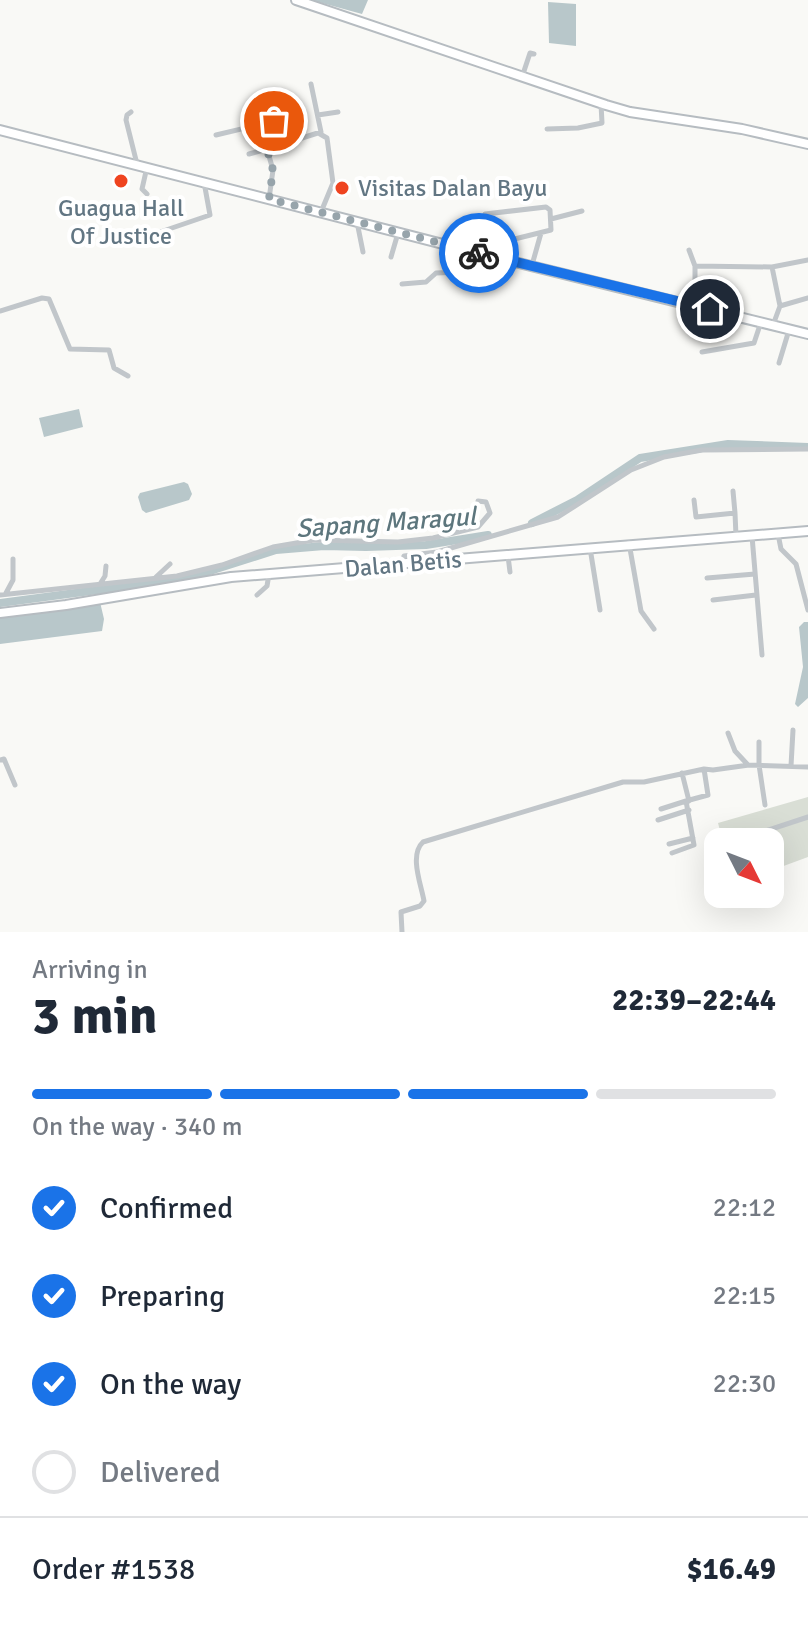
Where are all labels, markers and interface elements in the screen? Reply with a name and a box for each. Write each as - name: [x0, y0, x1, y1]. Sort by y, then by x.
- pin: [240, 87, 308, 155]
- icon: bag: [252, 99, 296, 143]
- marker: Guagua Hall Of Justice: [112, 172, 130, 190]
- place label: Visitas Dalan Bayu: [358, 173, 547, 203]
- marker: Visitas Dalan Bayu: [333, 179, 351, 197]
- place label: Guagua Hall Of Justice: [58, 193, 184, 251]
- courier: [439, 213, 519, 293]
- icon: bike: [457, 231, 501, 275]
- pin: [676, 275, 744, 343]
- icon: home: [688, 287, 732, 331]
- water label: Sapang Maragul: [295, 501, 480, 545]
- street label: Dalan Betis: [343, 544, 463, 584]
- north arrow: [704, 828, 784, 908]
- map controls: [704, 828, 784, 908]
- text: Arriving in: [32, 954, 148, 986]
- text: 22:39–22:44: [612, 982, 776, 1019]
- text: 3 min: [32, 984, 158, 1048]
- text: On the way · 340 m: [32, 1111, 242, 1143]
- icon: check: [32, 1186, 76, 1230]
- text: Confirmed: [100, 1190, 233, 1227]
- text: 22:12: [713, 1192, 776, 1224]
- icon: check: [32, 1274, 76, 1318]
- text: Preparing: [100, 1278, 225, 1315]
- text: 22:15: [713, 1280, 776, 1312]
- icon: check: [32, 1362, 76, 1406]
- text: On the way: [100, 1366, 241, 1403]
- text: 22:30: [713, 1368, 776, 1400]
- text: Delivered: [100, 1454, 221, 1491]
- text: Order #1538: [32, 1551, 195, 1588]
- text: $16.49: [686, 1551, 776, 1588]

